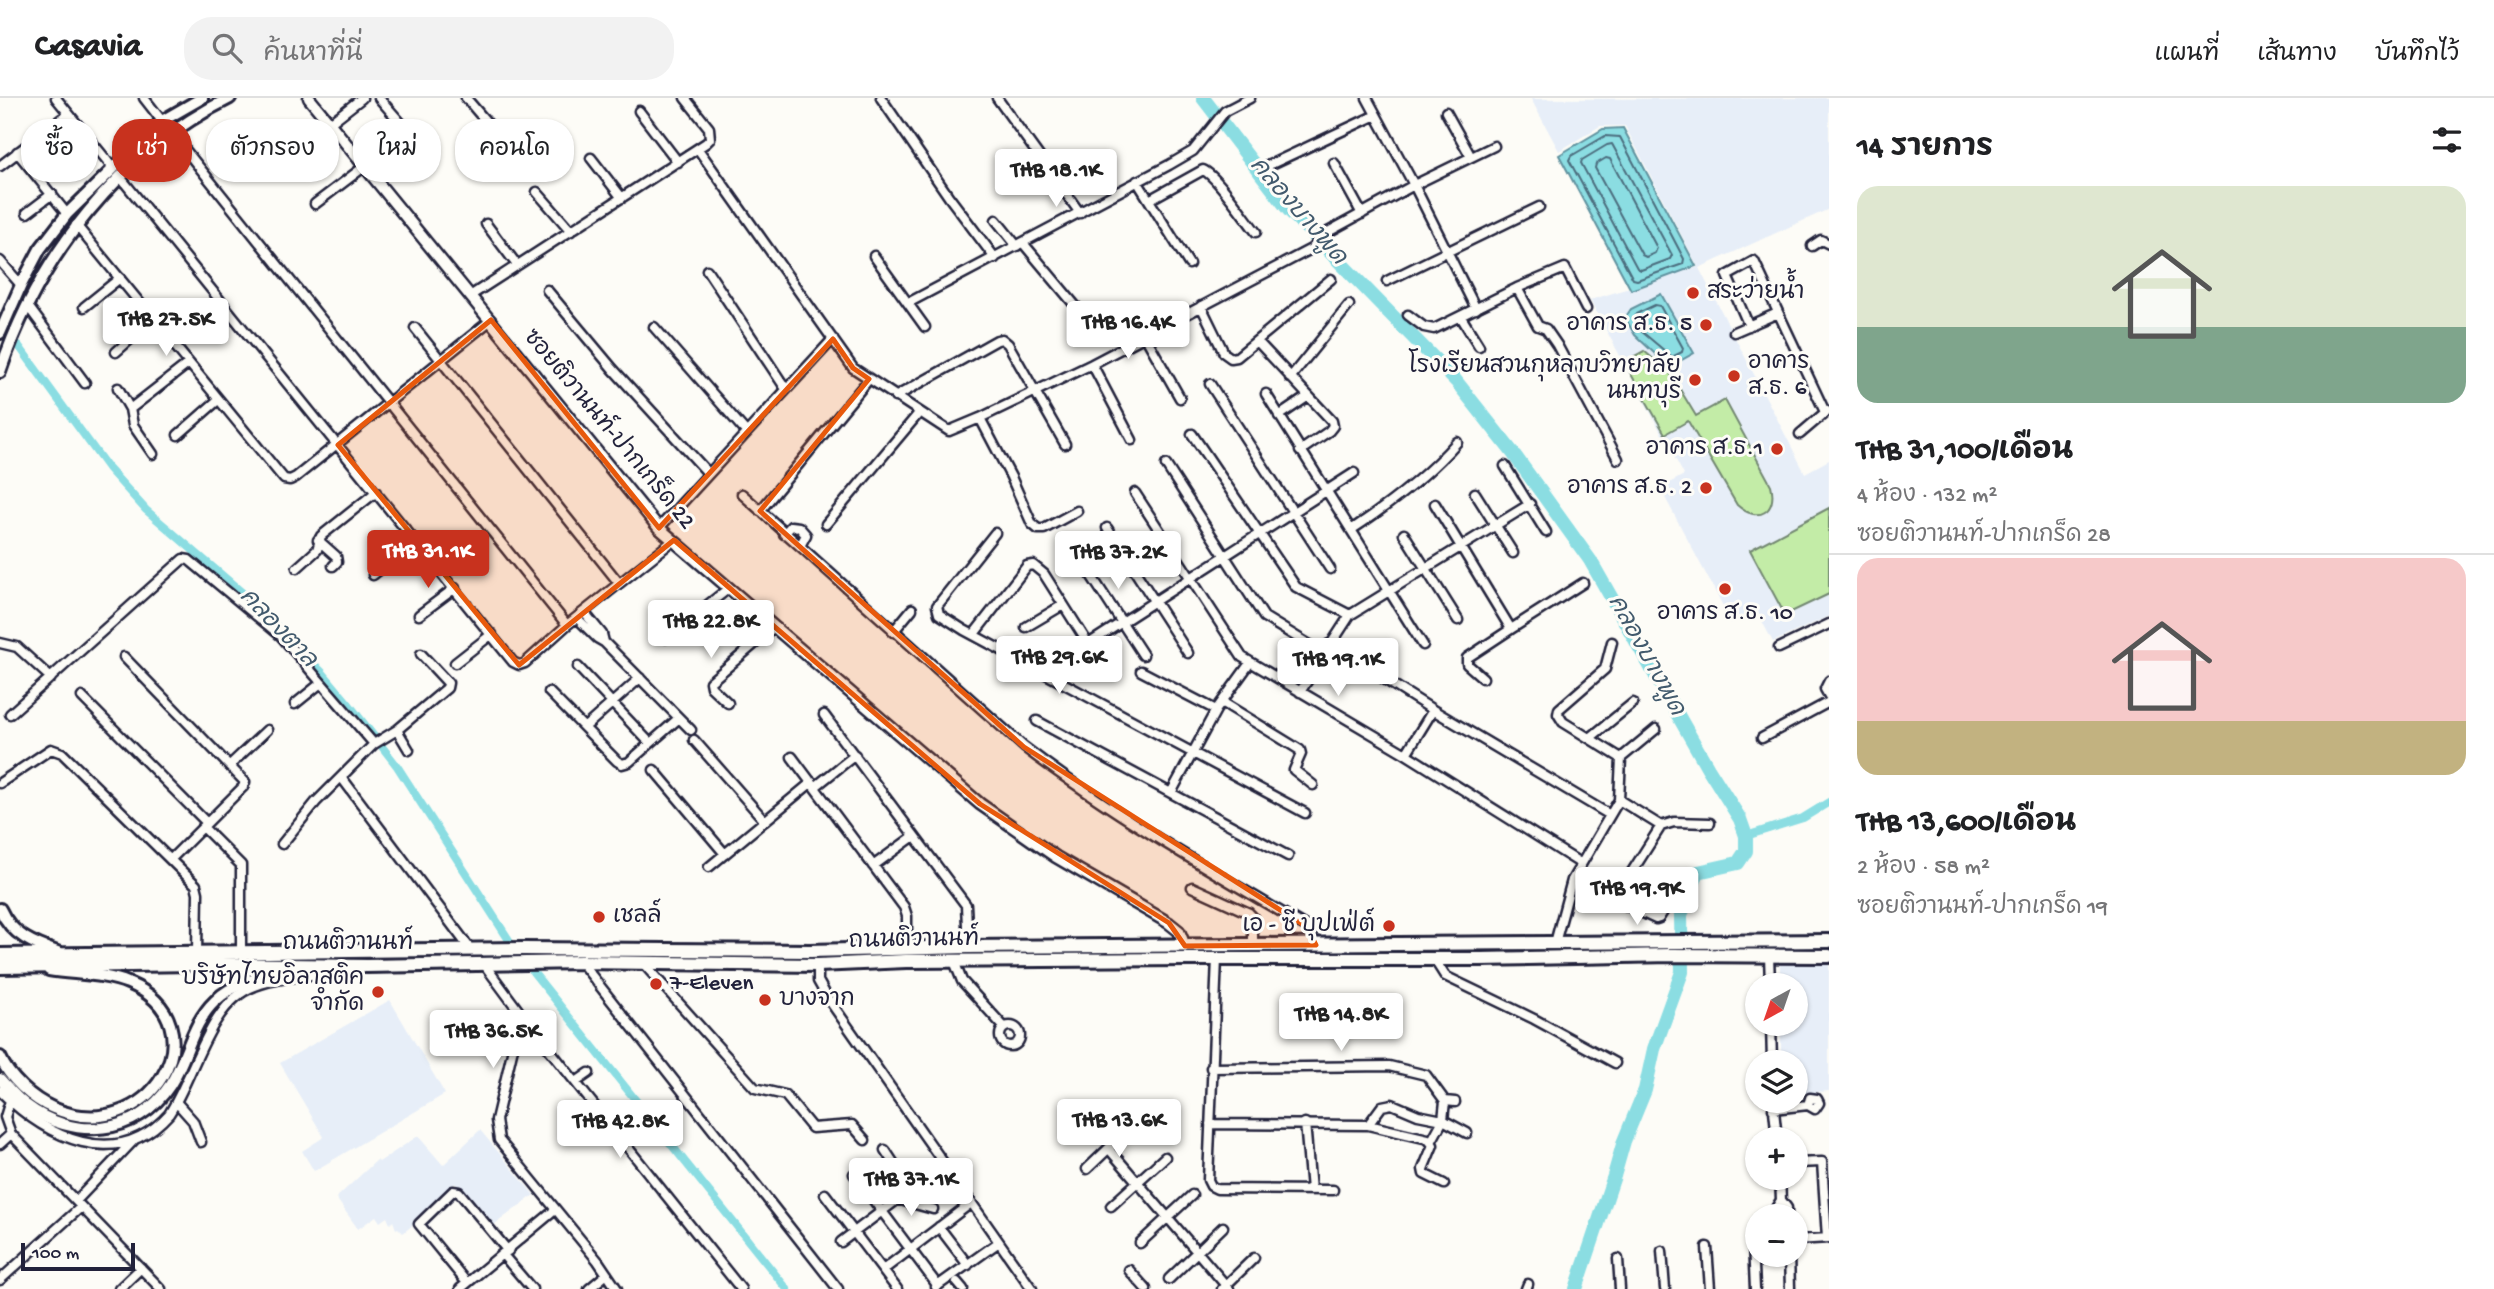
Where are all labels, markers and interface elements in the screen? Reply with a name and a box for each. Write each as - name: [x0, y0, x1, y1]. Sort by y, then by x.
- search box: [184, 17, 674, 80]
- text: Casavia: [35, 29, 142, 67]
- icon: search: [208, 29, 246, 67]
- text: ค้นหาที่นี่: [264, 40, 363, 71]
- text: แผนที่: [2154, 41, 2219, 70]
- text: เส้นทาง: [2257, 41, 2337, 70]
- text: บันทึกไว้: [2375, 41, 2459, 70]
- chip: ซื้อ: [21, 119, 98, 182]
- chip: เช่า: [112, 119, 192, 182]
- chip: ตัวกรอง: [206, 119, 339, 182]
- chip: ใหม่: [353, 119, 441, 182]
- chip: คอนโด: [455, 119, 574, 182]
- icon: filters: [2428, 121, 2466, 159]
- text: 14 รายการ: [1857, 132, 1993, 167]
- pin: THB 18.1K: [976, 150, 1136, 209]
- water label: คลองบางพูด: [1242, 152, 1353, 273]
- text: THB 18.1K: [1011, 158, 1101, 185]
- icon: home: [2099, 231, 2225, 357]
- place label: สระว่ายน้ำ: [1707, 267, 1804, 307]
- marker: สระว่ายน้ำ: [1685, 285, 1701, 301]
- pin: THB 27.5K: [86, 299, 246, 358]
- pin: THB 16.4K: [1048, 302, 1208, 361]
- text: THB 27.5K: [119, 307, 213, 334]
- text: THB 16.4K: [1083, 310, 1173, 337]
- place label: อาคาร ส.ธ. 5: [1566, 312, 1692, 339]
- marker: อาคาร ส.ธ. 5: [1698, 317, 1714, 333]
- street label: ซอยติวานนท์-ปากเกร็ด 22: [516, 321, 704, 535]
- place label: โรงเรียนสวนกุหลาบวิทยาลัย นนทบุรี: [1408, 348, 1681, 408]
- place label: อาคาร ส.ธ. 6: [1748, 350, 1809, 403]
- marker: อาคาร ส.ธ. 6: [1726, 368, 1742, 384]
- marker: โรงเรียนสวนกุหลาบวิทยาลัย นนทบุรี: [1687, 372, 1703, 388]
- text: THB 31,100/เดือน: [1857, 435, 2073, 470]
- place label: อาคาร ส.ธ.1: [1646, 436, 1763, 463]
- marker: อาคาร ส.ธ.1: [1769, 441, 1785, 457]
- place label: อาคาร ส.ธ. 2: [1567, 475, 1692, 502]
- marker: อาคาร ส.ธ. 2: [1698, 480, 1714, 496]
- text: 4 ห้อง · 132 m²: [1857, 483, 1997, 510]
- text: ซอยติวานนท์-ปากเกร็ด 28: [1857, 523, 2111, 550]
- pin: THB 31.1K: [348, 531, 508, 590]
- pin: THB 37.2K: [1038, 532, 1198, 591]
- text: THB 31.1K: [383, 539, 473, 566]
- text: THB 37.2K: [1071, 540, 1165, 567]
- marker: อาคาร ส.ธ. 10: [1717, 581, 1733, 597]
- water label: คลองตาล: [232, 583, 323, 676]
- water label: คลองบางพูด: [1600, 591, 1691, 723]
- pin: THB 22.8K: [631, 601, 791, 660]
- place label: อาคาร ส.ธ. 10: [1657, 601, 1793, 628]
- icon: home: [2099, 603, 2225, 729]
- text: THB 22.8K: [664, 609, 758, 636]
- pin: THB 29.6K: [979, 636, 1139, 696]
- pin: THB 19.1K: [1258, 638, 1418, 698]
- text: THB 29.6K: [1012, 645, 1106, 672]
- text: THB 19.1K: [1293, 647, 1383, 674]
- text: THB 13,600/เดือน: [1857, 807, 2076, 842]
- text: 2 ห้อง · 58 m²: [1857, 855, 1990, 882]
- pin: THB 19.9K: [1557, 868, 1717, 927]
- text: THB 19.9K: [1591, 876, 1683, 903]
- text: ซอยติวานนท์-ปากเกร็ด 19: [1857, 895, 2108, 922]
- place label: เชลล์: [613, 898, 661, 931]
- place label: เอ - ซี บุปเฟ่ต์: [1242, 907, 1375, 941]
- marker: เชลล์: [591, 909, 607, 925]
- marker: เอ - ซี บุปเฟ่ต์: [1381, 918, 1397, 934]
- street label: ถนนติวานนท์: [848, 920, 979, 956]
- street label: ถนนติวานนท์: [283, 925, 413, 958]
- place label: บริษัทไทยอิลาสติค จำกัด: [181, 960, 364, 1019]
- place label: 7-Eleven: [669, 971, 753, 998]
- north arrow: [1745, 973, 1808, 1036]
- map controls: [1745, 973, 1808, 1267]
- marker: 7-Eleven: [648, 976, 664, 992]
- marker: บริษัทไทยอิลาสติค จำกัด: [370, 984, 386, 1000]
- place label: บางจาก: [779, 987, 855, 1014]
- marker: บางจาก: [757, 992, 773, 1008]
- pin: THB 14.8K: [1261, 993, 1421, 1053]
- text: THB 14.8K: [1295, 1002, 1387, 1029]
- pin: THB 36.5K: [413, 1010, 573, 1070]
- text: THB 36.5K: [446, 1019, 540, 1046]
- button: layers: [1745, 1050, 1808, 1113]
- pin: THB 42.8K: [540, 1100, 700, 1160]
- pin: THB 13.6K: [1039, 1100, 1199, 1159]
- text: THB 13.6K: [1073, 1108, 1165, 1135]
- text: THB 42.8K: [573, 1109, 667, 1136]
- button: +: [1745, 1127, 1808, 1190]
- pin: THB 37.1K: [831, 1158, 991, 1218]
- text: THB 37.1K: [865, 1167, 957, 1194]
- button: −: [1745, 1204, 1808, 1267]
- scale bar: [21, 1240, 135, 1272]
- text: 100 m: [32, 1243, 79, 1266]

